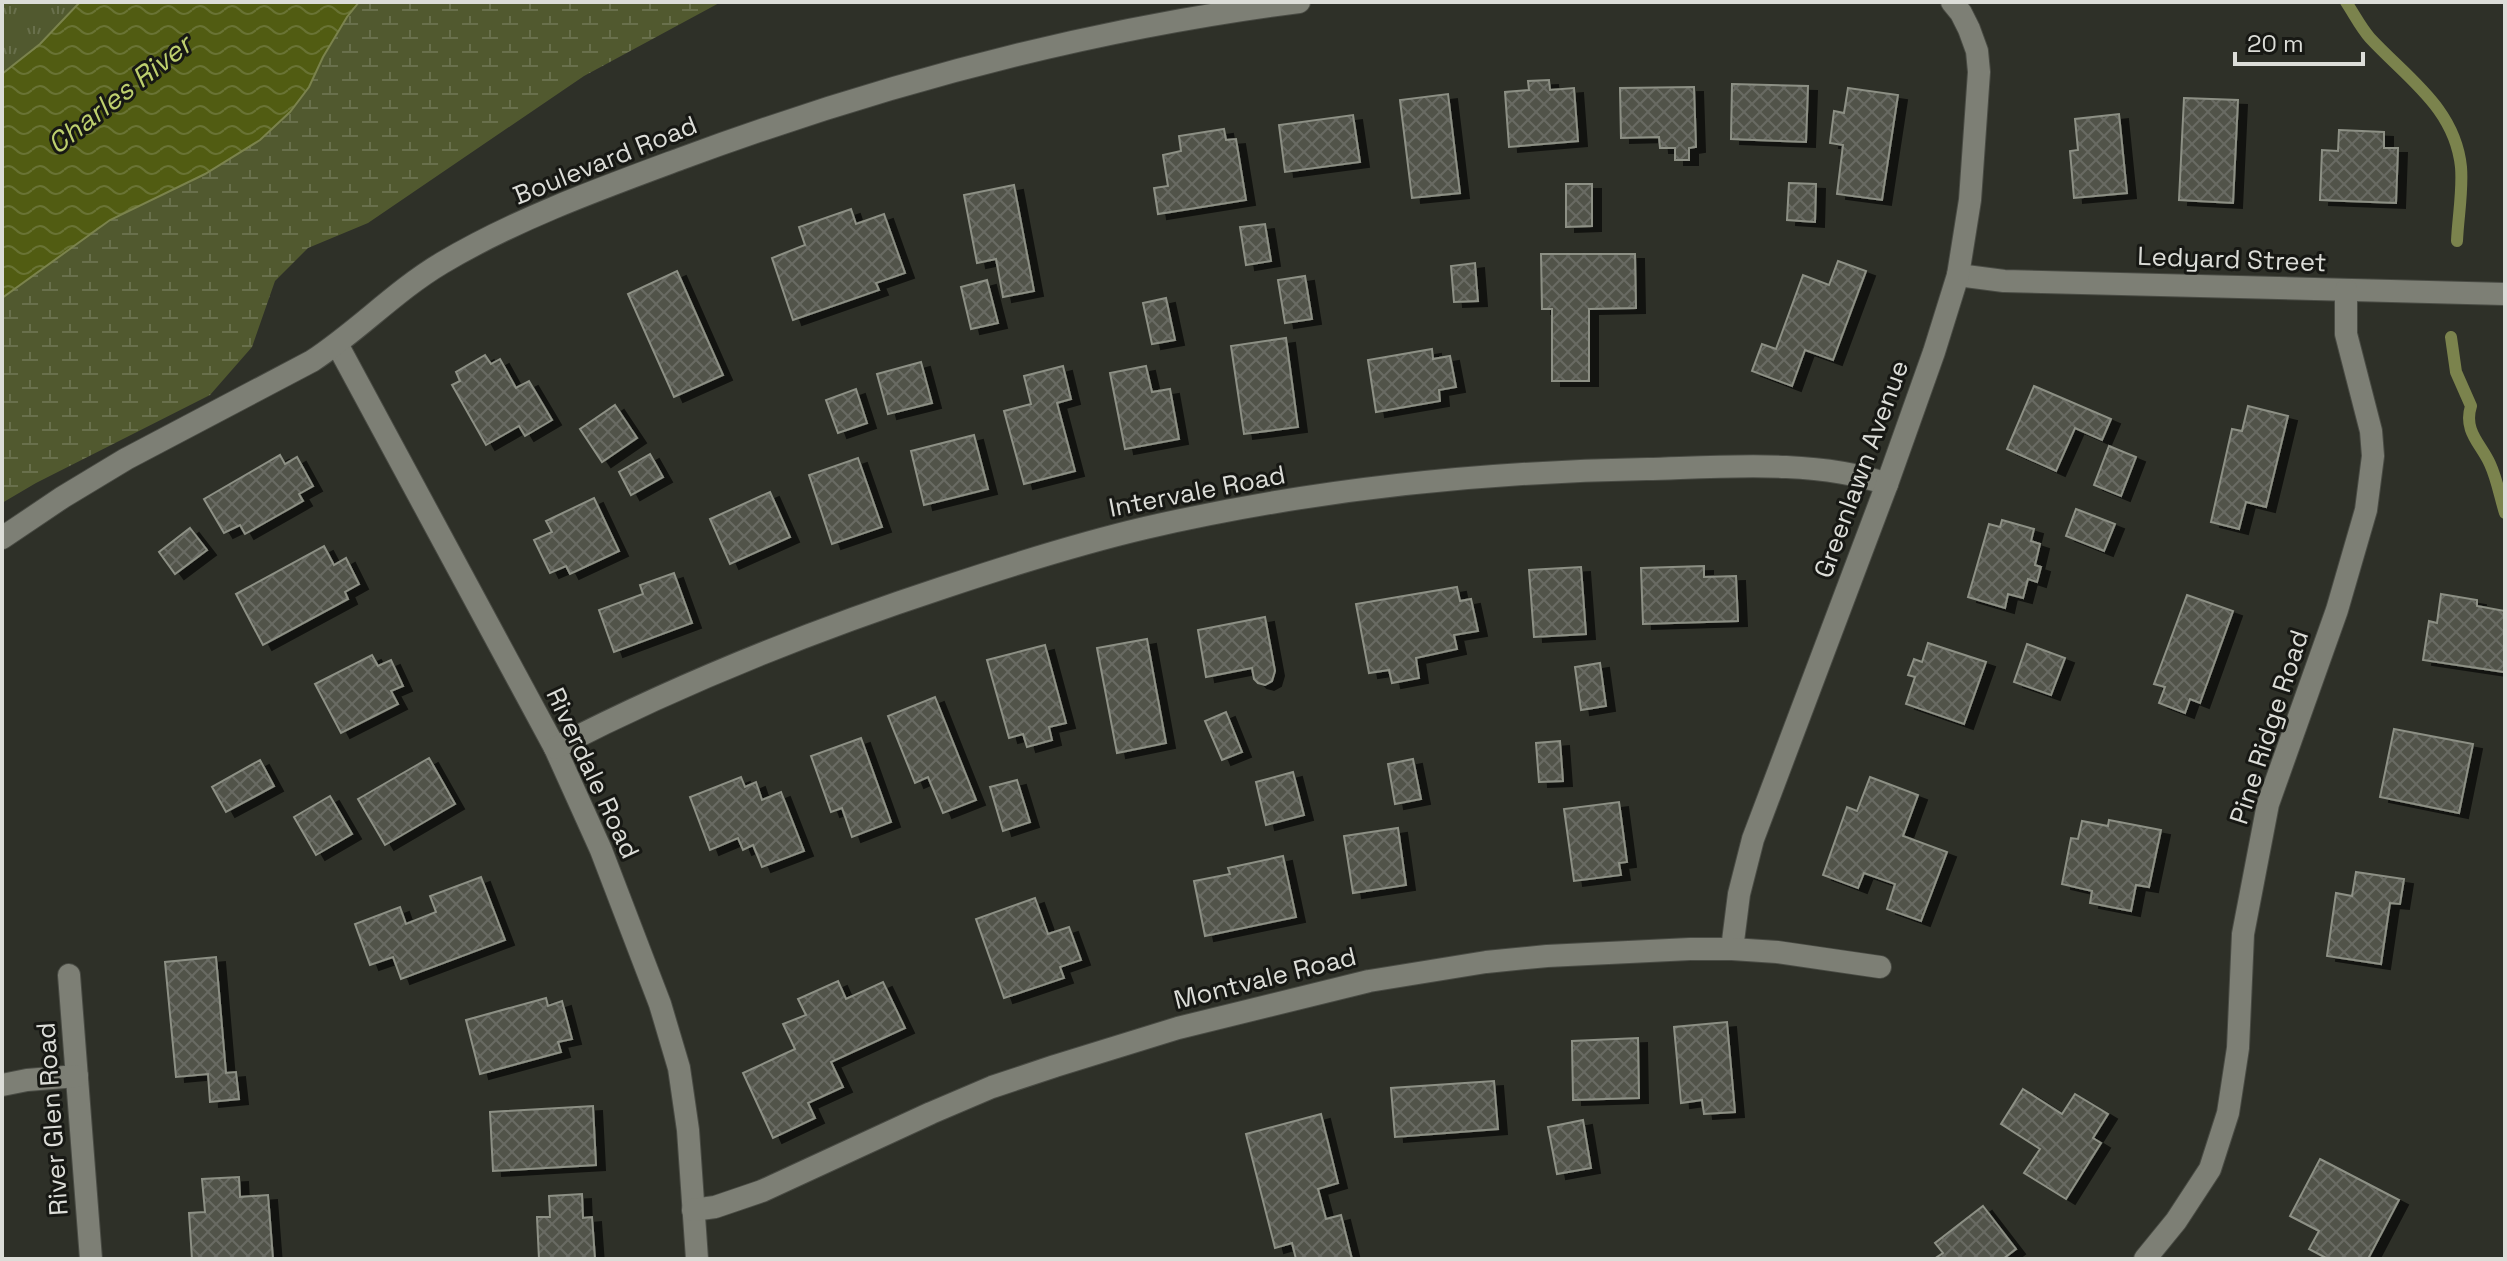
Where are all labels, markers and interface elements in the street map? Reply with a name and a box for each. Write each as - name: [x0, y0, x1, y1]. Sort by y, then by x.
- scale bar: [2235, 16, 2363, 66]
- water label: Charles River: [40, 24, 201, 162]
- text: 20 m: [2247, 28, 2304, 59]
- street label: Boulevard Road: [508, 108, 702, 212]
- street label: Ledyard Street: [2137, 239, 2327, 279]
- street label: Greenlawn Avenue: [1806, 355, 1916, 583]
- street label: Intervale Road: [1106, 457, 1288, 525]
- street label: Pine Ridge Road: [2222, 626, 2316, 828]
- street label: Riverdale Road: [539, 682, 647, 864]
- street label: Montvale Road: [1170, 939, 1360, 1017]
- street label: River Glen Road: [28, 1021, 76, 1217]

